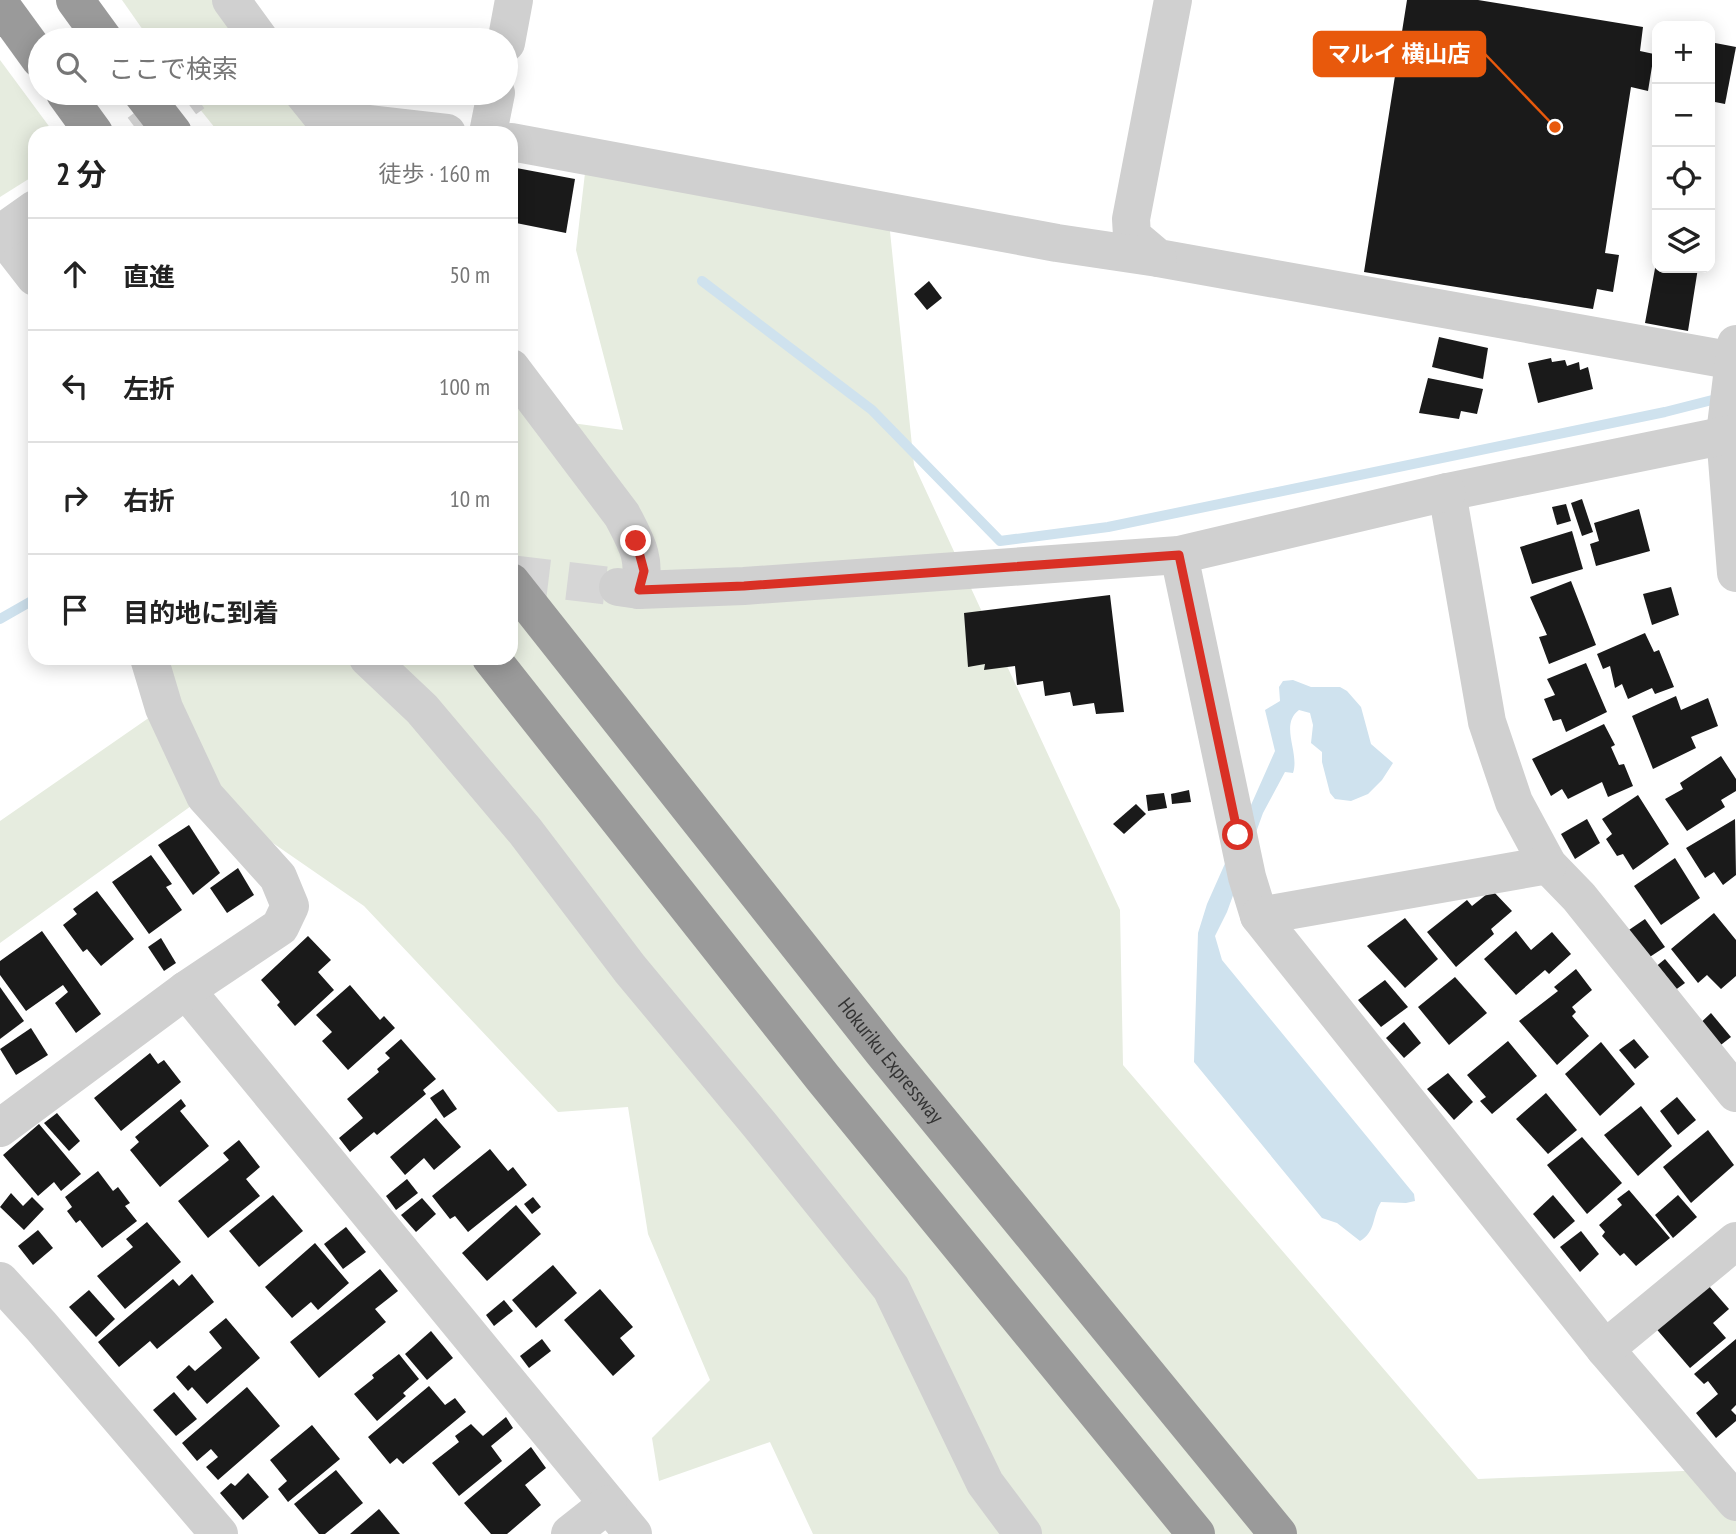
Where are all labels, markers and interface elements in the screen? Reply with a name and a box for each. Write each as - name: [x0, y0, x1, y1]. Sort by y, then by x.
- map controls: [1652, 21, 1715, 273]
- button: +: [1652, 21, 1715, 84]
- search box: [28, 28, 518, 105]
- callout: マルイ 横山店: [1314, 32, 1485, 76]
- text: マルイ 横山店: [1328, 39, 1470, 68]
- icon: search: [52, 48, 90, 86]
- text: ここで検索: [108, 52, 238, 85]
- button: −: [1652, 84, 1715, 147]
- button: locate: [1652, 147, 1715, 210]
- text: 2 分: [56, 154, 107, 193]
- text: 徒歩 · 160 m: [378, 159, 490, 188]
- button: layers: [1652, 210, 1715, 273]
- icon: ahead: [56, 255, 94, 293]
- text: 直進: [123, 260, 175, 293]
- text: 50 m: [449, 260, 490, 289]
- icon: left: [56, 367, 94, 405]
- text: 左折: [123, 372, 175, 405]
- text: 100 m: [439, 372, 490, 401]
- icon: right: [56, 479, 94, 517]
- text: 右折: [123, 484, 175, 517]
- text: 10 m: [449, 484, 490, 513]
- route end: [620, 525, 651, 556]
- icon: arrive: [56, 591, 94, 629]
- text: 目的地に到着: [123, 596, 279, 629]
- route start: [1222, 819, 1253, 850]
- street label: Hokuriku Expressway: [832, 992, 950, 1129]

